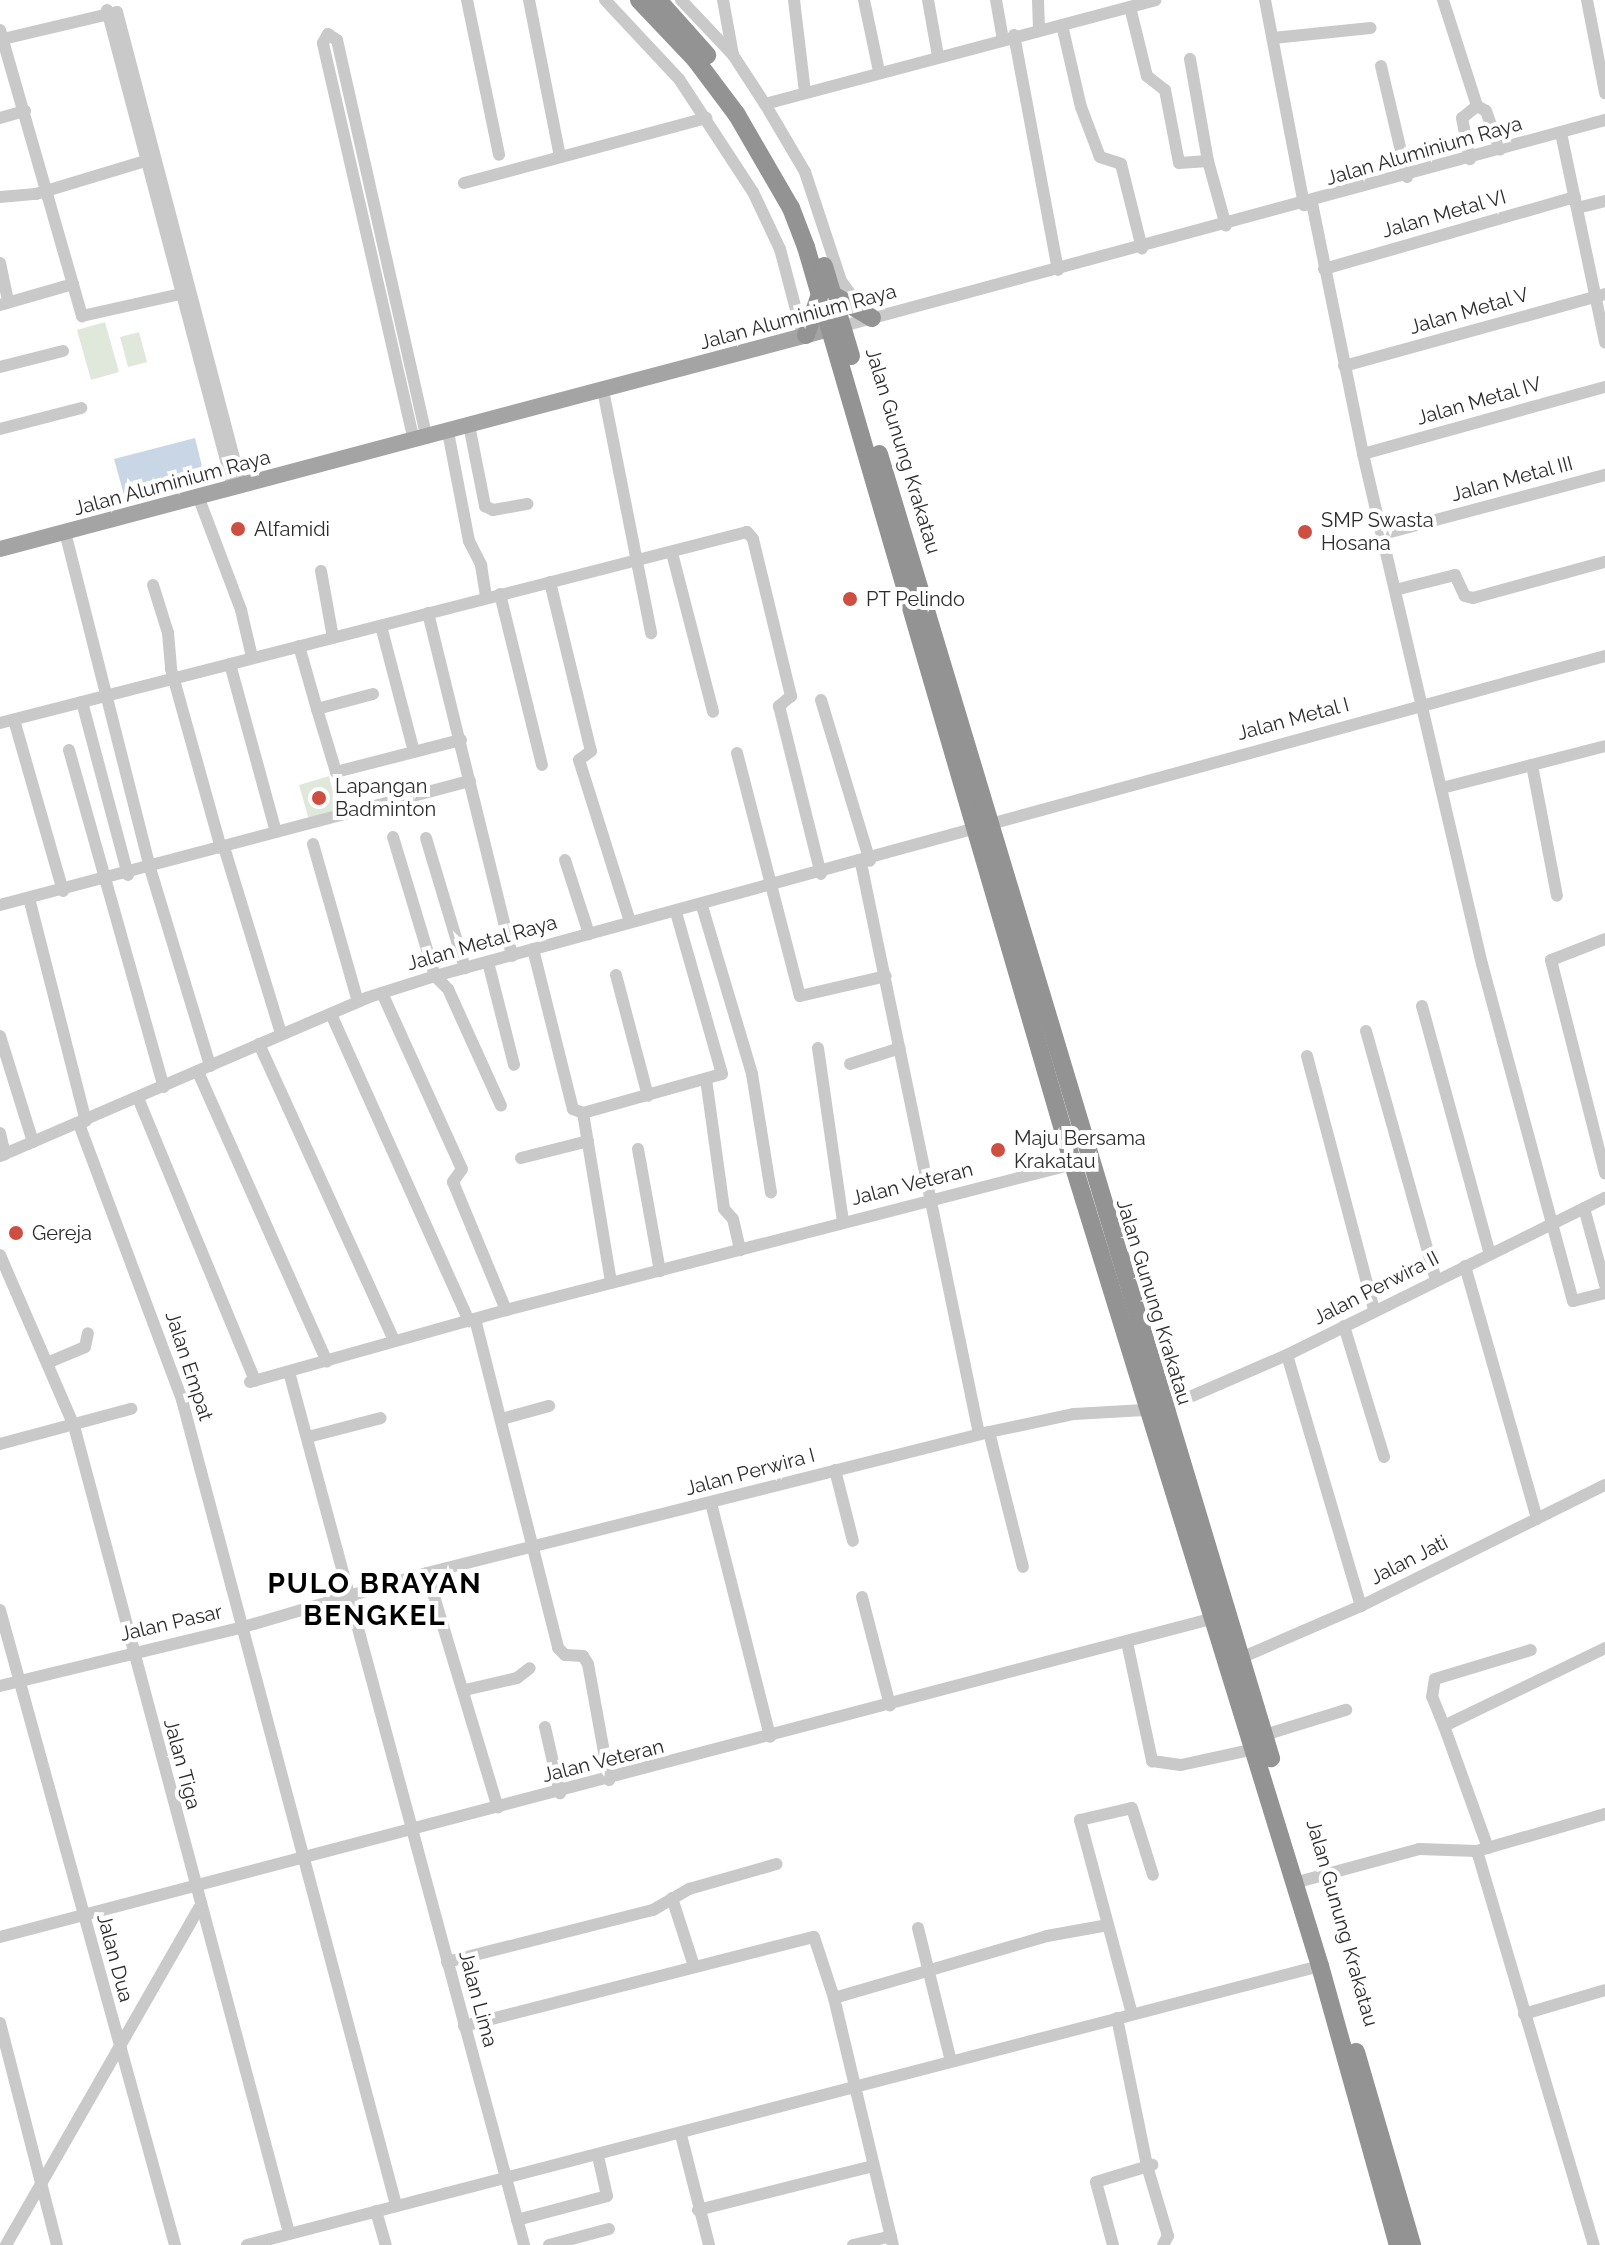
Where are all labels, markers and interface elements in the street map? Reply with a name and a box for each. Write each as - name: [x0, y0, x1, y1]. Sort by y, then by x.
- street label: Jalan Aluminium Raya: [1323, 111, 1525, 191]
- street label: Jalan Metal VI: [1379, 185, 1509, 243]
- street label: Jalan Aluminium Raya: [697, 279, 899, 355]
- street label: Jalan Metal V: [1406, 282, 1532, 340]
- street label: Jalan Gunung Krakatau: [860, 345, 946, 557]
- street label: Jalan Metal IV: [1414, 372, 1544, 430]
- street label: Jalan Aluminium Raya: [71, 445, 273, 521]
- street label: Jalan Metal III: [1448, 451, 1576, 507]
- place label: SMP Swasta Hosana: [1321, 508, 1434, 555]
- place label: Alfamidi: [254, 517, 330, 541]
- marker: Alfamidi: [229, 520, 247, 538]
- marker: SMP Swasta Hosana: [1296, 523, 1314, 541]
- place label: PT Pelindo: [866, 587, 966, 611]
- marker: PT Pelindo: [841, 590, 859, 608]
- street label: Jalan Metal I: [1234, 692, 1352, 746]
- place label: Lapangan Badminton: [335, 774, 436, 821]
- marker: Lapangan Badminton: [310, 789, 328, 807]
- street label: Jalan Metal Raya: [404, 910, 560, 976]
- place label: Maju Bersama Krakatau: [1014, 1126, 1146, 1173]
- marker: Maju Bersama Krakatau: [989, 1141, 1007, 1159]
- street label: Jalan Veteran: [848, 1157, 976, 1211]
- street label: Jalan Gunung Krakatau: [1111, 1196, 1197, 1408]
- place label: Gereja: [32, 1221, 92, 1245]
- marker: Gereja: [7, 1224, 25, 1242]
- street label: Jalan Perwira II: [1309, 1246, 1443, 1330]
- street label: Jalan Empat: [160, 1308, 218, 1424]
- street label: Jalan Perwira I: [683, 1443, 817, 1501]
- street label: Jalan Jati: [1366, 1530, 1452, 1590]
- district label: PULO BRAYAN BENGKEL: [267, 1567, 483, 1633]
- street label: Jalan Pasar: [118, 1600, 224, 1646]
- street label: Jalan Tiga: [158, 1716, 206, 1812]
- street label: Jalan Veteran: [539, 1734, 667, 1788]
- street label: Jalan Gunung Krakatau: [1301, 1817, 1383, 2029]
- street label: Jalan Dua: [92, 1911, 138, 2005]
- street label: Jalan Lima: [454, 1948, 502, 2050]

